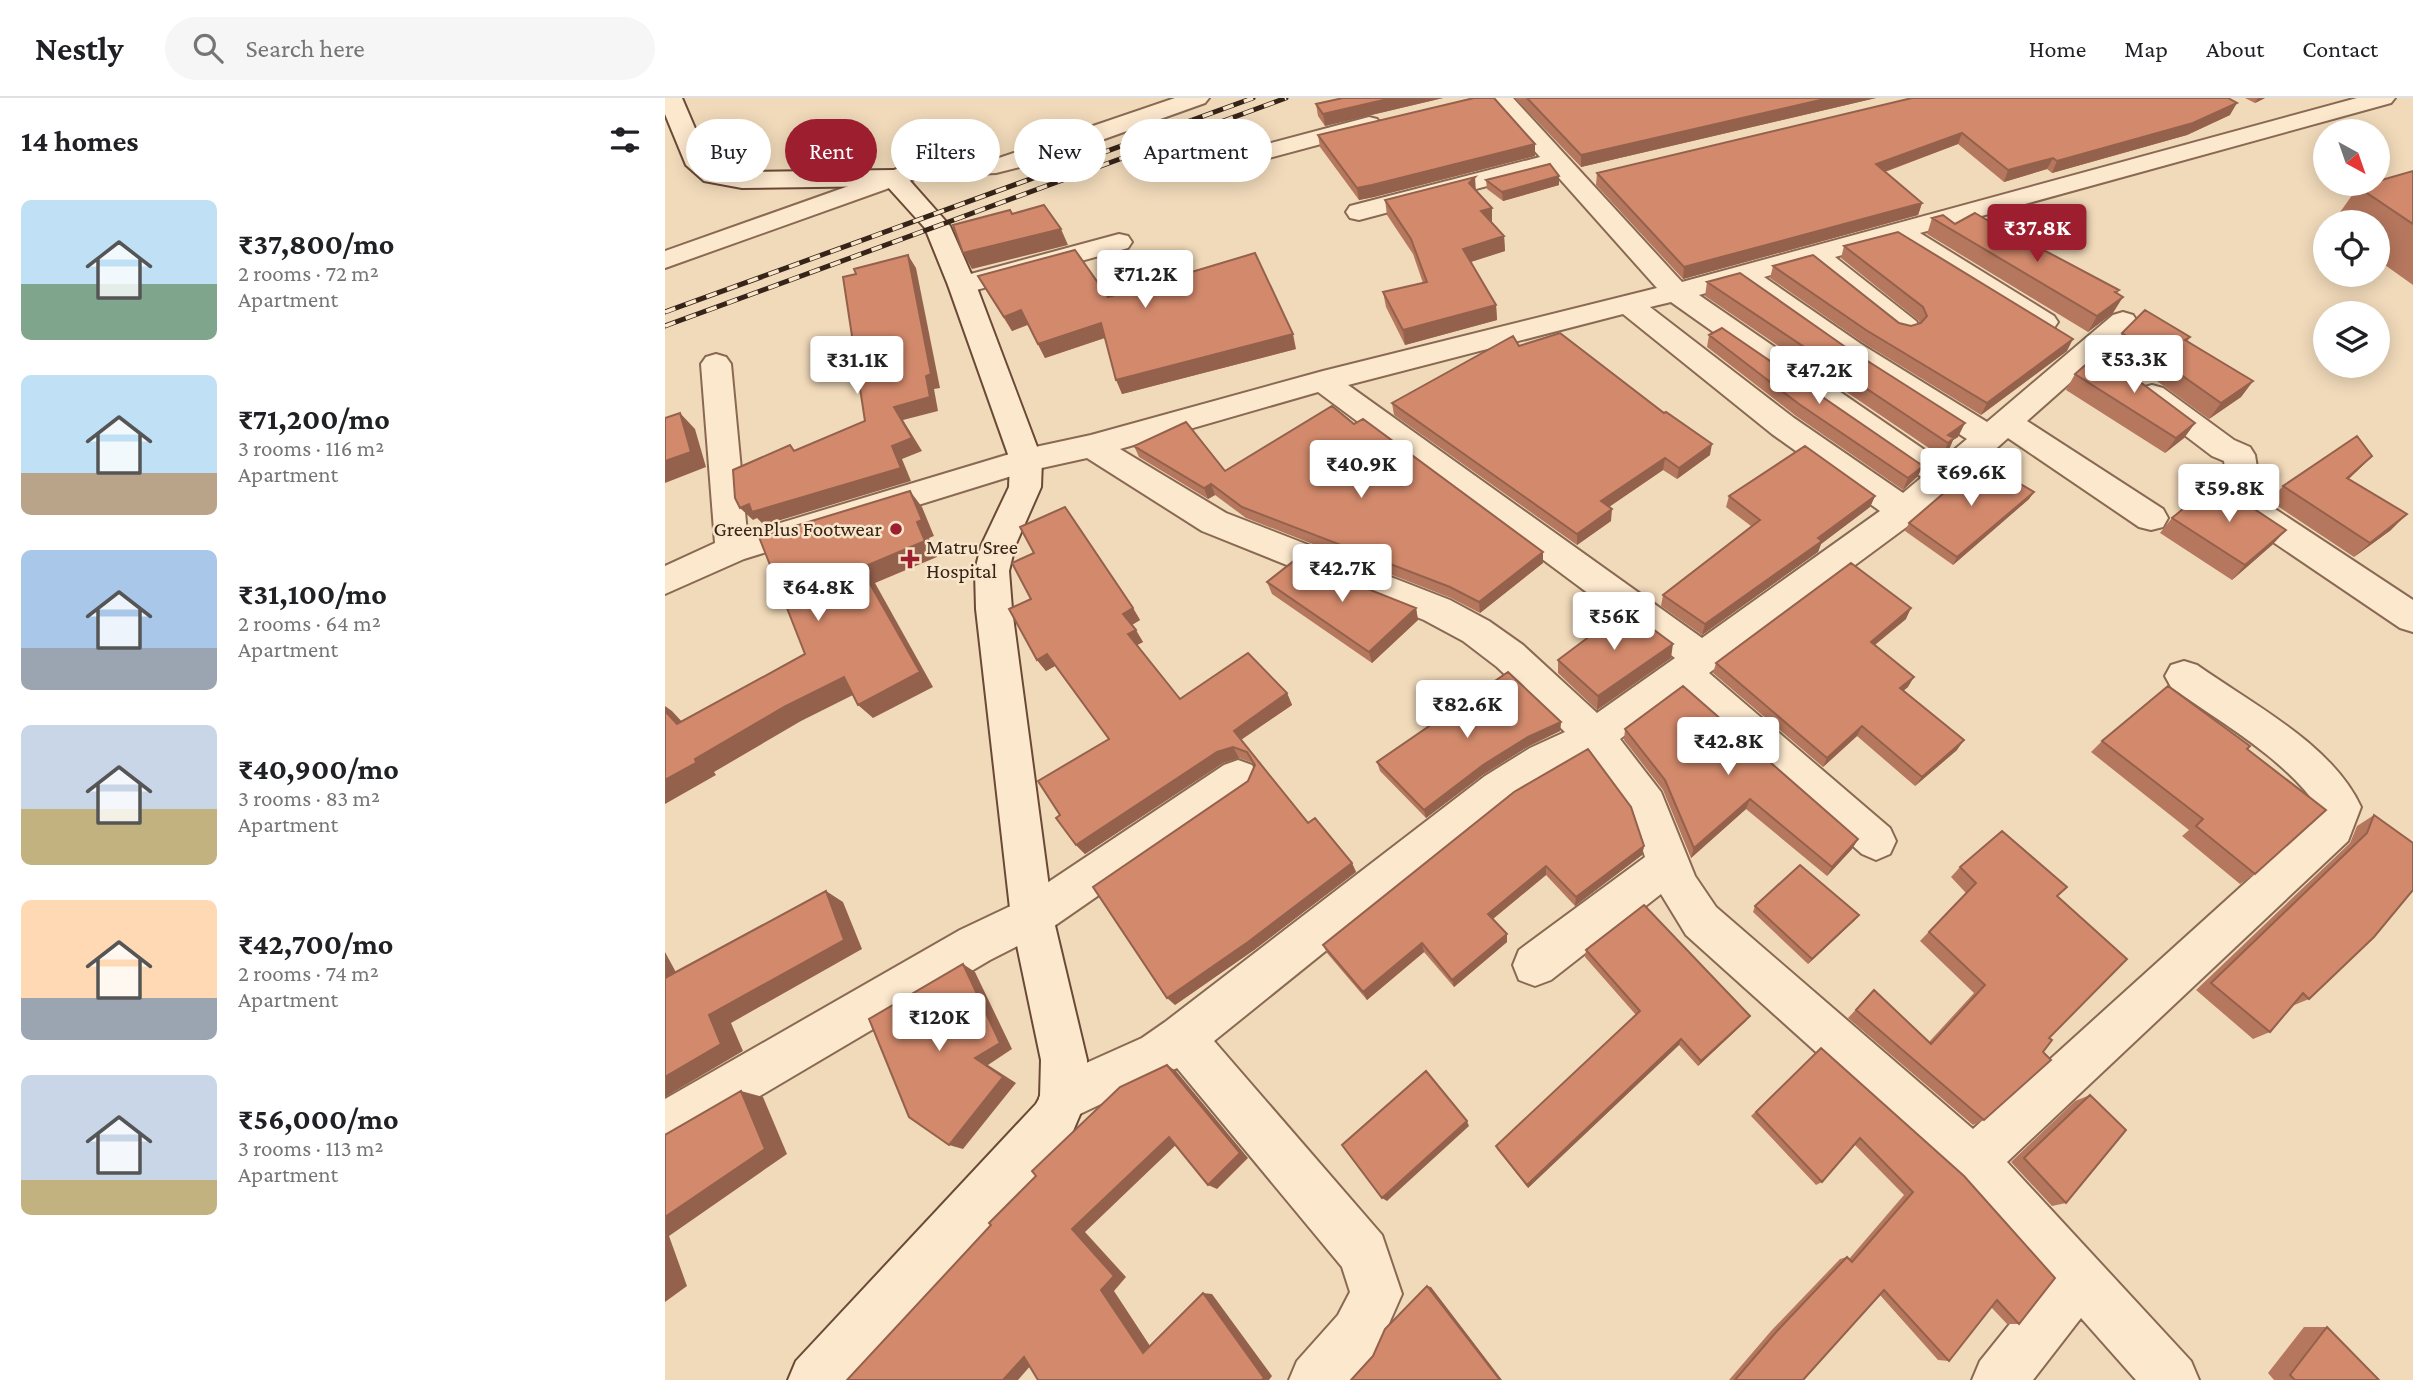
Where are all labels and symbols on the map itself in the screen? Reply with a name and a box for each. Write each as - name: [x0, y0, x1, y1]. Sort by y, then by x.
- north arrow: [2313, 119, 2391, 196]
- pin: ₹37.8K: [1980, 204, 2094, 264]
- pin: ₹71.2K: [1088, 250, 1202, 310]
- pin: ₹31.1K: [800, 336, 914, 396]
- pin: ₹53.3K: [2077, 336, 2191, 395]
- pin: ₹47.2K: [1762, 346, 1876, 406]
- pin: ₹40.9K: [1304, 440, 1418, 500]
- pin: ₹69.6K: [1914, 448, 2028, 508]
- pin: ₹59.8K: [2172, 464, 2286, 524]
- place label: GreenPlus Footwear: [713, 517, 883, 541]
- marker: GreenPlus Footwear: [888, 521, 904, 537]
- place label: Matru Sree Hospital: [926, 535, 1018, 583]
- pin: ₹42.7K: [1285, 545, 1399, 604]
- marker: Matru Sree Hospital: [900, 549, 920, 569]
- pin: ₹64.8K: [761, 564, 875, 623]
- pin: ₹56K: [1573, 592, 1655, 652]
- pin: ₹82.6K: [1410, 680, 1524, 740]
- pin: ₹42.8K: [1671, 718, 1785, 777]
- pin: ₹120K: [890, 993, 988, 1053]

